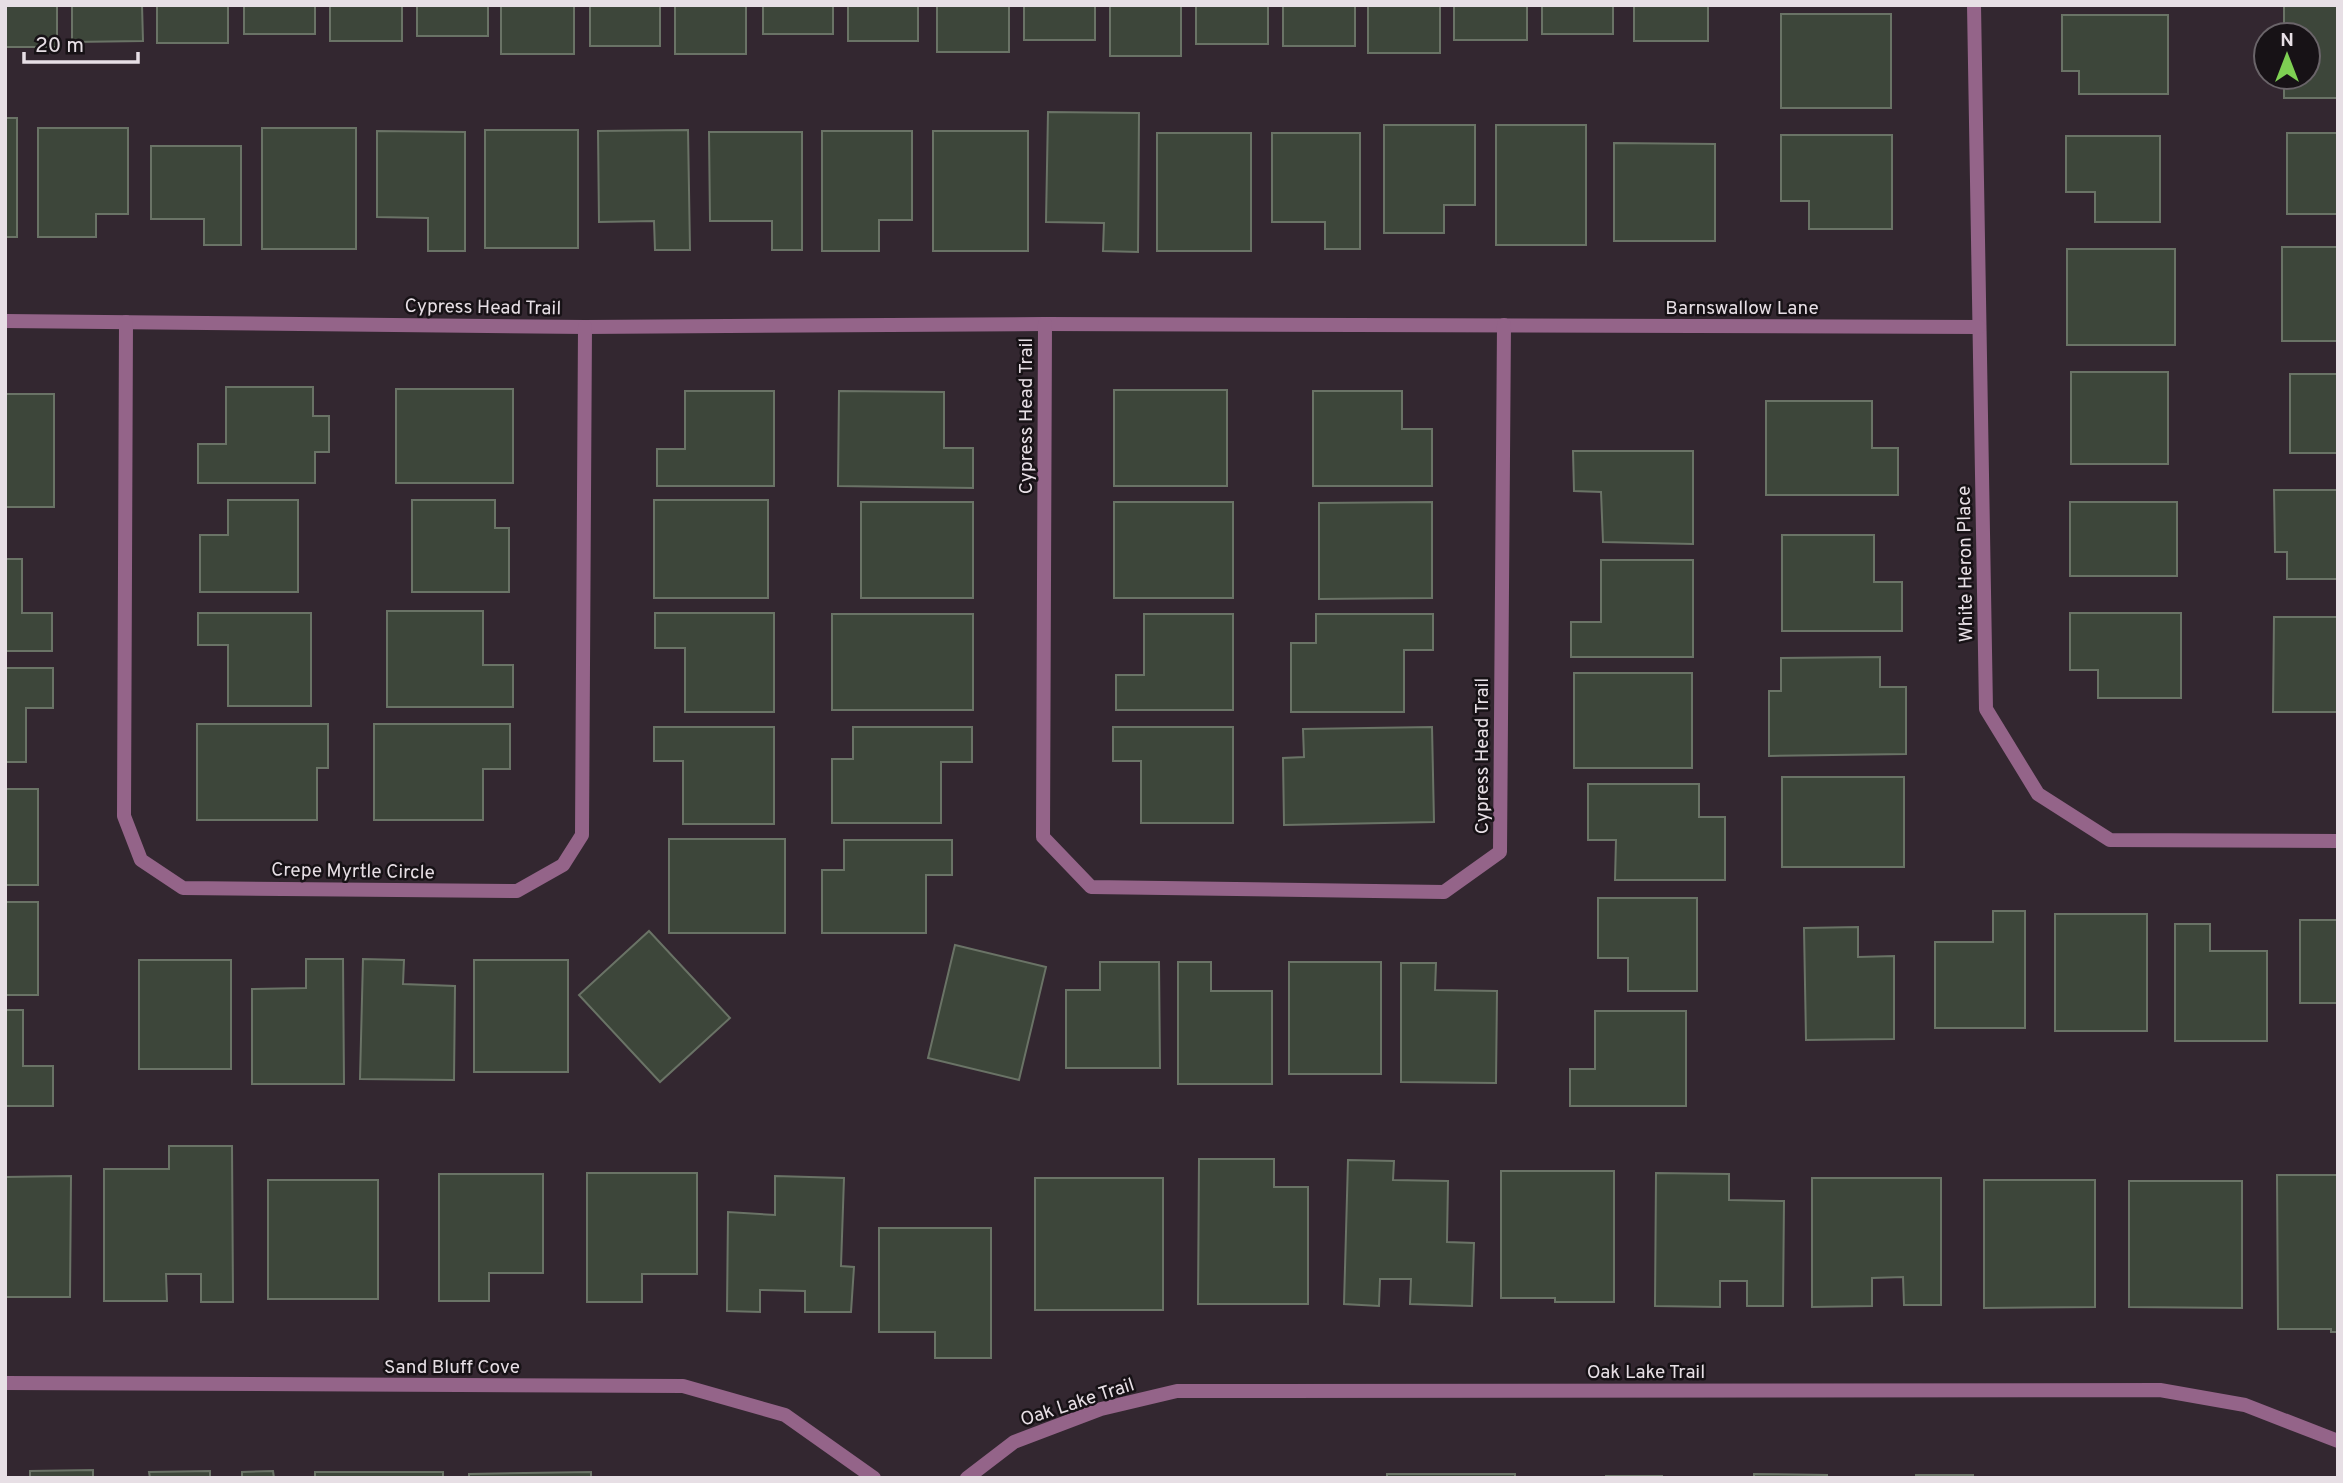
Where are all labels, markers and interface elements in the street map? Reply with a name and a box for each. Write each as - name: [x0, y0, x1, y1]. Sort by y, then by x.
- scale bar: [24, 21, 138, 65]
- north arrow: [2252, 21, 2322, 91]
- text: N: [2280, 29, 2294, 53]
- text: 20 m: [35, 33, 84, 60]
- street label: Cypress Head Trail: [404, 295, 561, 321]
- street label: Barnswallow Lane: [1665, 297, 1819, 321]
- street label: Cypress Head Trail: [1015, 338, 1039, 494]
- street label: White Heron Place: [1953, 485, 1979, 642]
- street label: Cypress Head Trail: [1471, 678, 1495, 834]
- street label: Crepe Myrtle Circle: [271, 859, 435, 885]
- street label: Sand Bluff Cove: [384, 1356, 520, 1380]
- street label: Oak Lake Trail: [1587, 1361, 1705, 1385]
- street label: Oak Lake Trail: [1018, 1373, 1138, 1433]

